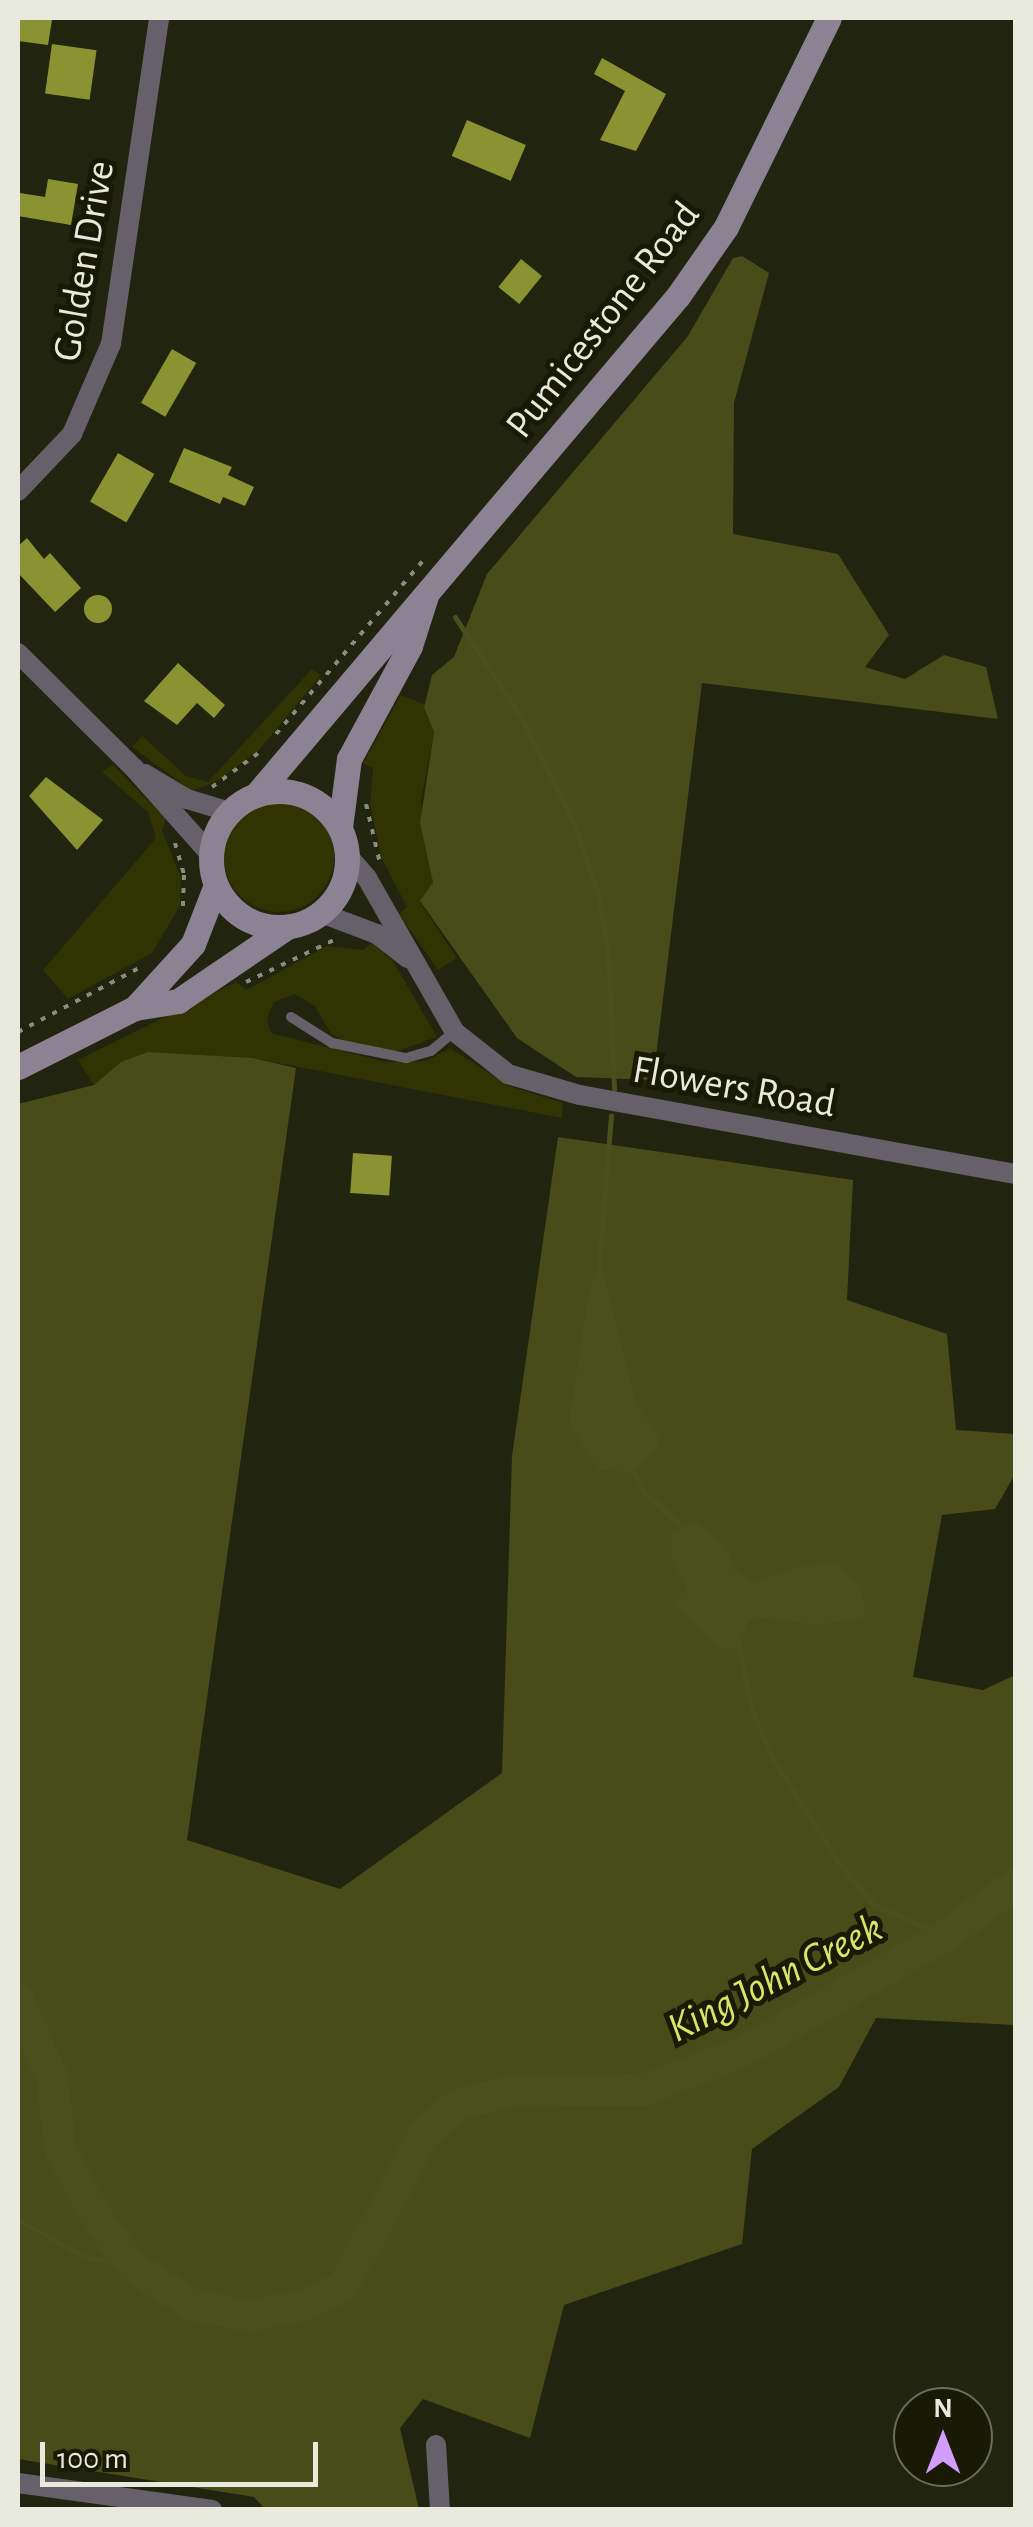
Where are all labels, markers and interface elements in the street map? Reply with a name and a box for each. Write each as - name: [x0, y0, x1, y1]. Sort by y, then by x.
- street label: Golden Drive: [43, 157, 125, 365]
- street label: Pumicestone Road: [496, 192, 710, 448]
- street label: Flowers Road: [629, 1046, 839, 1128]
- water label: King John Creek: [659, 1902, 891, 2054]
- north arrow: [893, 2387, 993, 2487]
- text: N: [933, 2395, 953, 2423]
- scale bar: [45, 2422, 322, 2484]
- text: 100 m: [57, 2444, 128, 2474]

